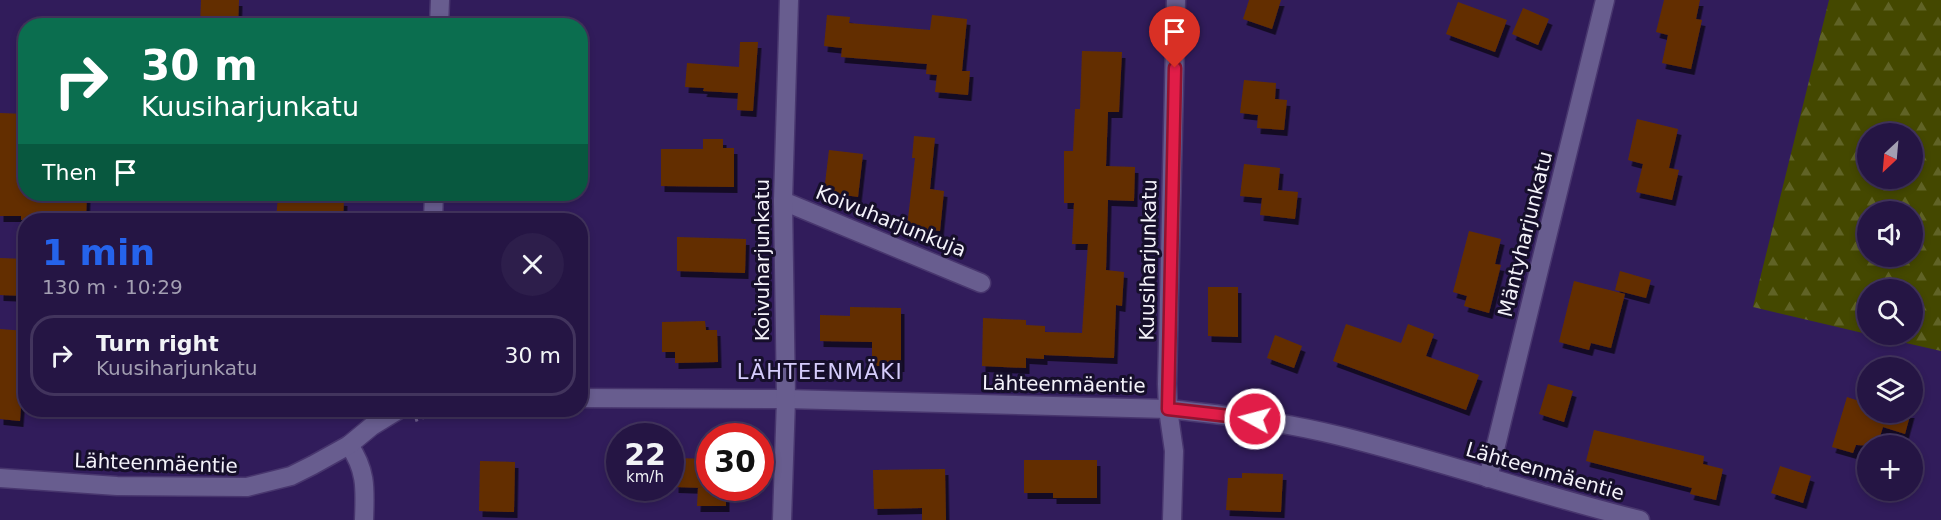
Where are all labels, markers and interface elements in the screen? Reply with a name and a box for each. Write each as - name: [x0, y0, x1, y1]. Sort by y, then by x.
- pin: [1149, 6, 1200, 68]
- icon: arrive: [1158, 15, 1191, 48]
- text: 30 m: [141, 41, 258, 90]
- icon: right: [42, 42, 120, 120]
- text: Kuusiharjunkatu: [141, 91, 359, 122]
- north arrow: [1857, 123, 1923, 189]
- map controls: [1857, 123, 1923, 501]
- street label: Mäntyharjunkatu: [1493, 149, 1557, 319]
- icon: arrive: [109, 156, 142, 189]
- text: Then: [42, 160, 97, 185]
- street label: Koivuharjunkatu: [750, 179, 774, 341]
- street label: Kuusiharjunkatu: [1135, 179, 1161, 341]
- street label: Koivuharjunkuja: [812, 180, 970, 262]
- button: sound: [1857, 201, 1923, 267]
- text: 1 min: [42, 232, 155, 273]
- button: close: [501, 233, 564, 296]
- text: 130 m · 10:29: [42, 275, 183, 299]
- button: search: [1857, 279, 1923, 345]
- text: Turn right: [96, 331, 219, 356]
- icon: right: [45, 339, 78, 372]
- text: 30 m: [505, 343, 561, 368]
- text: Kuusiharjunkatu: [96, 356, 258, 380]
- button: layers: [1857, 357, 1923, 423]
- district label: LÄHTEENMÄKI: [737, 359, 903, 384]
- street label: Lähteenmäentie: [982, 371, 1146, 397]
- position arrow: [1223, 387, 1287, 451]
- speed limit sign: 30: [696, 423, 774, 501]
- button: +: [1857, 435, 1923, 501]
- text: 22: [624, 437, 666, 472]
- street label: Lähteenmäentie: [1463, 437, 1627, 505]
- street label: Lähteenmäentie: [74, 448, 238, 478]
- text: km/h: [626, 468, 664, 486]

